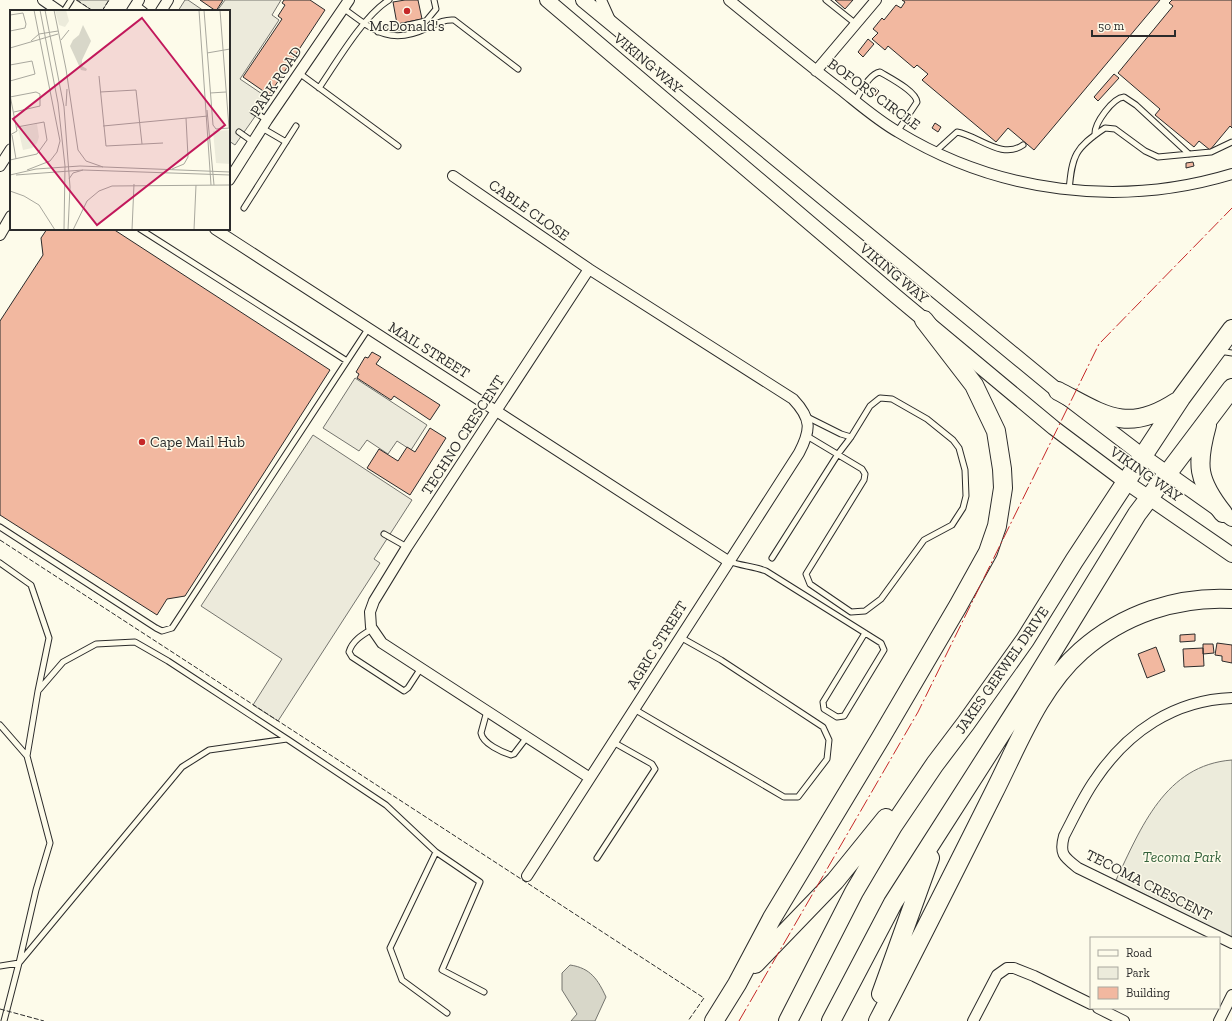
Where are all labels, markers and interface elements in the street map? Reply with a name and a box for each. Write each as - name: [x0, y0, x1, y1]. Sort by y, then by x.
- marker: McDonald's: [402, 6, 412, 16]
- inset map: [10, 10, 230, 230]
- scale bar: [1092, 12, 1175, 38]
- place label: McDonald's: [369, 17, 445, 35]
- text: 50 m: [1098, 19, 1125, 33]
- street label: VIKING WAY: [609, 28, 687, 97]
- street label: PARK ROAD: [246, 43, 306, 119]
- street label: BOFORS CIRCLE: [824, 54, 924, 134]
- street label: CABLE CLOSE: [485, 176, 573, 245]
- street label: VIKING WAY: [855, 238, 933, 307]
- street label: MAIL STREET: [385, 318, 473, 382]
- street label: TECHNO CRESCENT: [418, 372, 508, 498]
- place label: Cape Mail Hub: [150, 433, 245, 451]
- marker: Cape Mail Hub: [137, 437, 147, 447]
- street label: VIKING WAY: [1106, 442, 1186, 506]
- street label: AGRIC STREET: [623, 598, 691, 692]
- street label: JAKES GERWEL DRIVE: [951, 603, 1053, 737]
- street label: TECOMA CRESCENT: [1083, 845, 1215, 925]
- park label: Tecoma Park: [1143, 848, 1222, 866]
- legend: [1090, 937, 1220, 1009]
- text: Road: [1126, 946, 1152, 960]
- text: Park: [1126, 966, 1151, 980]
- text: Building: [1126, 986, 1170, 1000]

